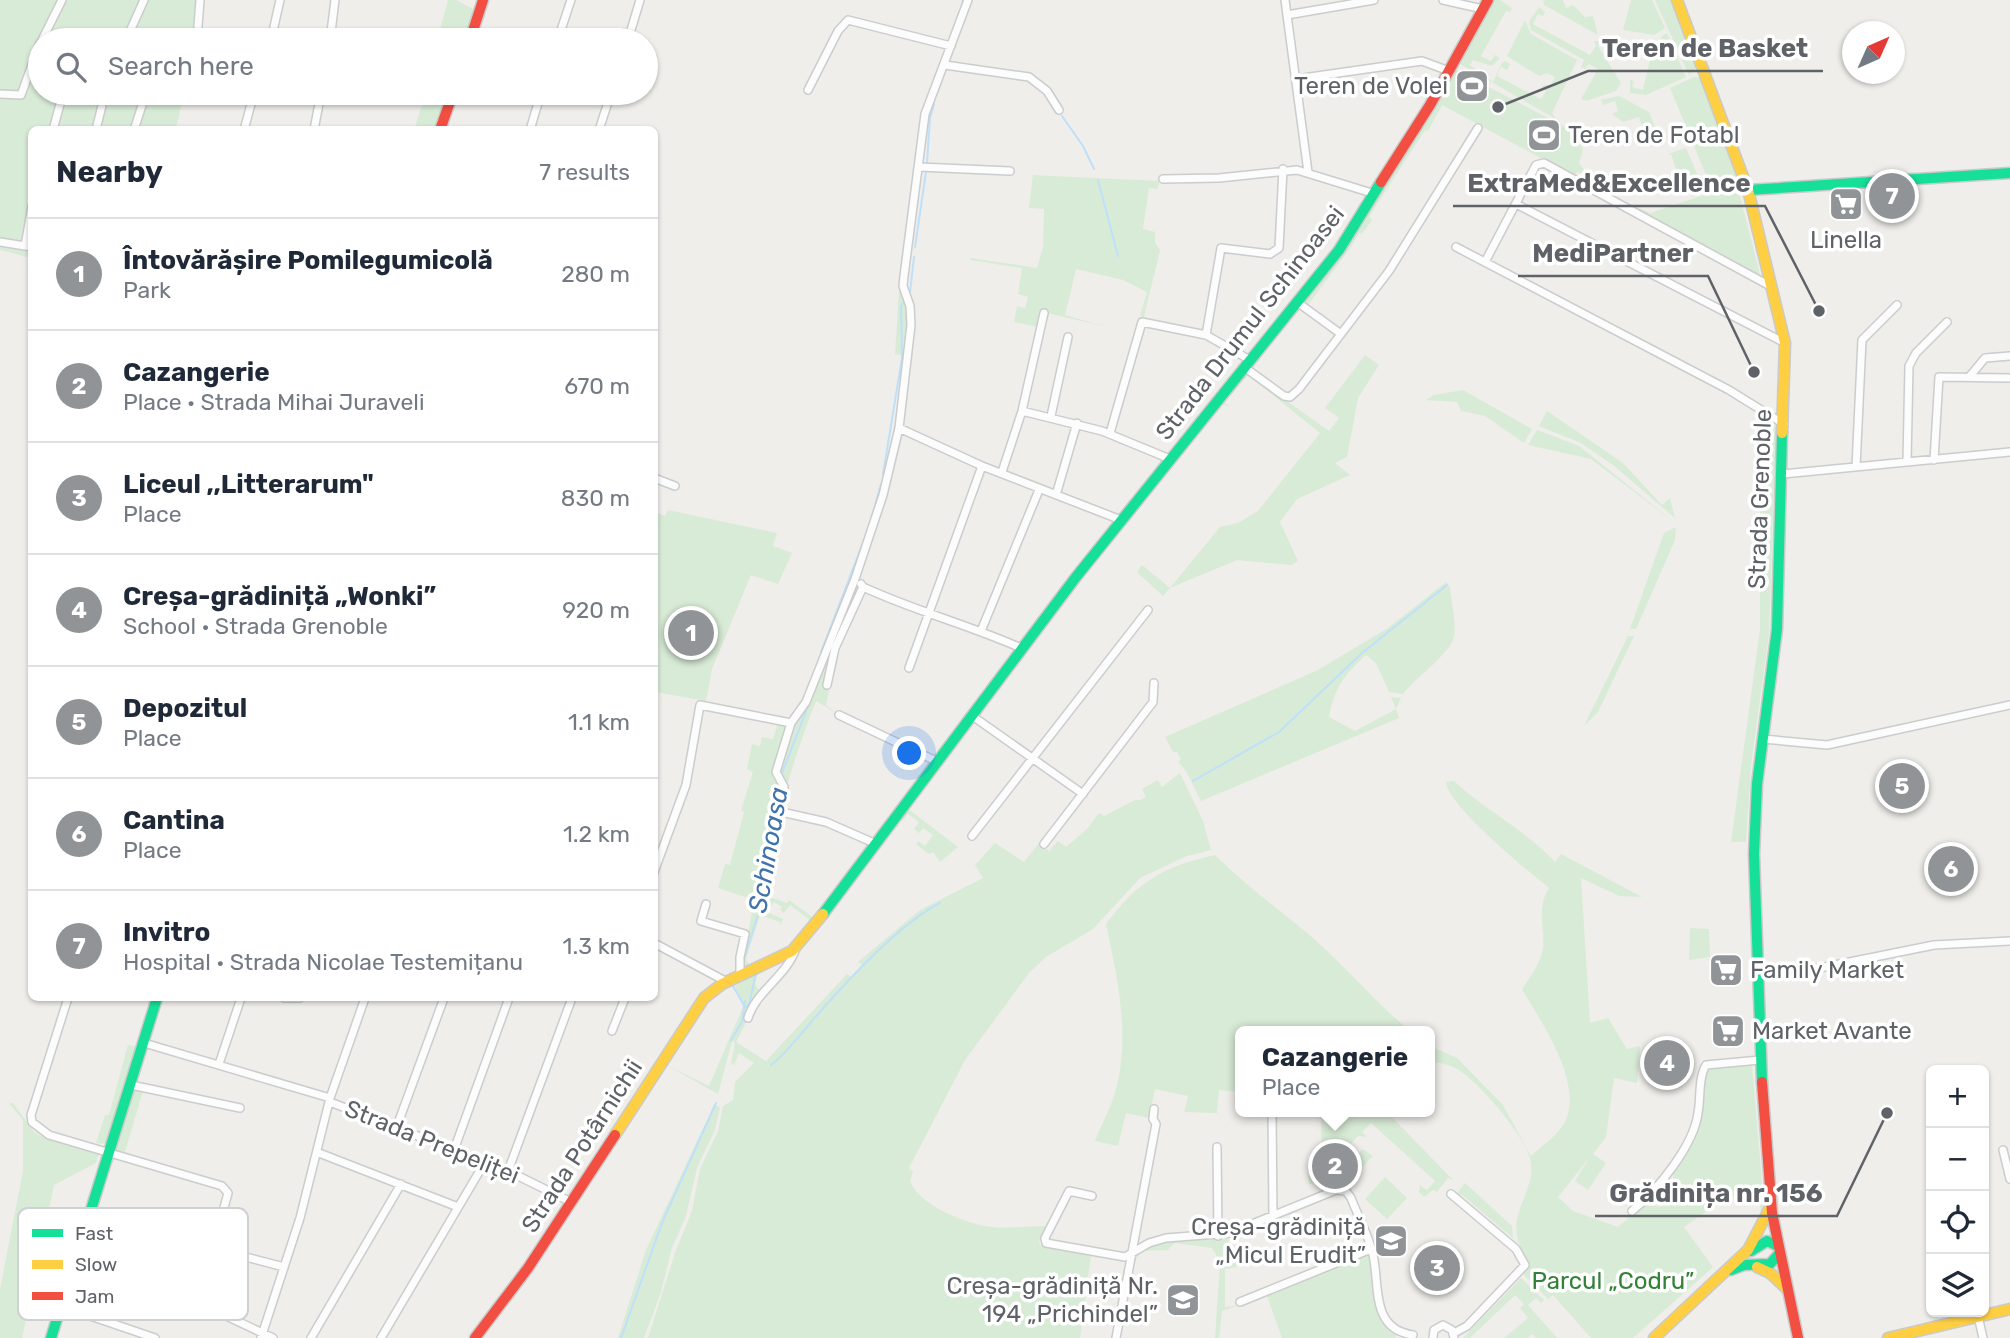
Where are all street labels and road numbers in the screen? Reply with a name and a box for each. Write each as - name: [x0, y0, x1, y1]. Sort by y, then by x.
- street label: Strada Drumul Schinoasei: [1150, 200, 1350, 446]
- street label: Strada Grenoble: [1743, 408, 1777, 590]
- street label: Strada Potârnichii: [516, 1054, 648, 1238]
- street label: Strada Prepeliței: [341, 1094, 523, 1190]

